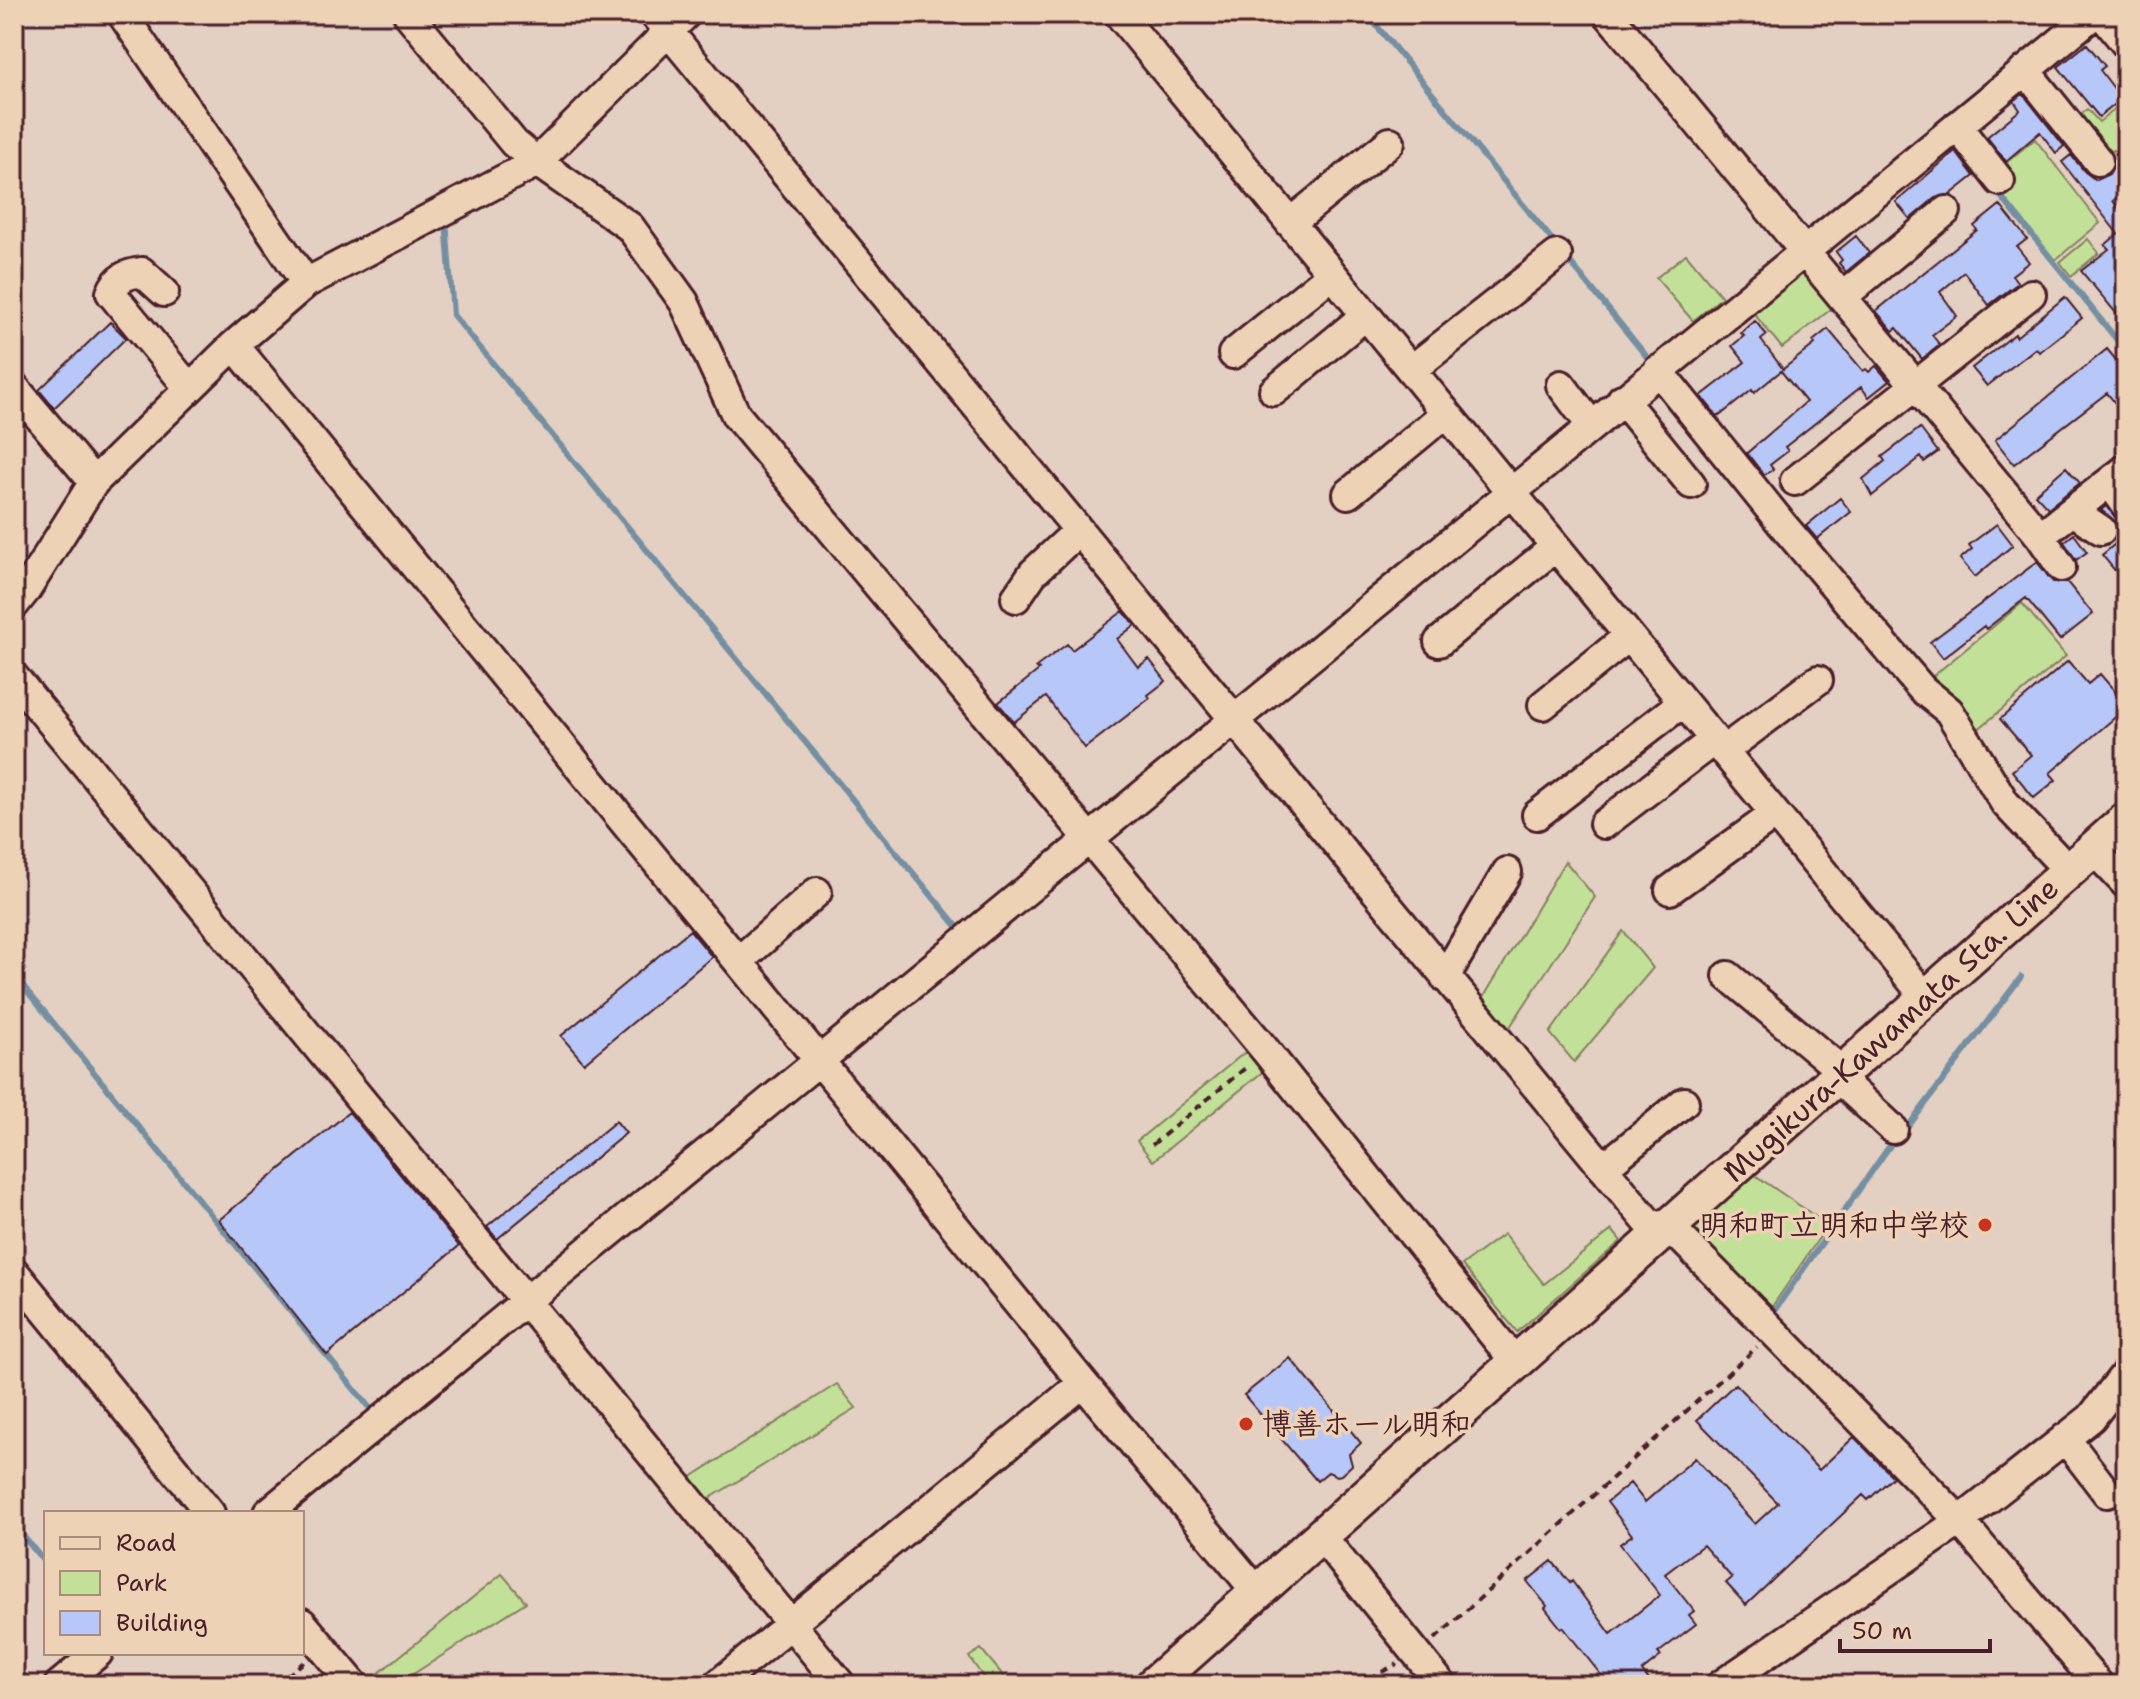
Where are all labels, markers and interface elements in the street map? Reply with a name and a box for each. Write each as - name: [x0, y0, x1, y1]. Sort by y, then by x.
- street label: Mugikura-Kawamata Sta. Line: [1714, 868, 2067, 1191]
- place label: 明和町立明和中学校: [1699, 1204, 1969, 1245]
- marker: 明和町立明和中学校: [1976, 1216, 1994, 1234]
- place label: 博善ホール明和: [1262, 1403, 1471, 1444]
- marker: 博善ホール明和: [1237, 1415, 1255, 1433]
- legend: [44, 1511, 304, 1655]
- text: Road: [116, 1527, 176, 1559]
- text: Park: [116, 1567, 168, 1599]
- scale bar: [1840, 1603, 1990, 1653]
- text: Building: [116, 1607, 208, 1639]
- text: 50 m: [1852, 1615, 1912, 1647]

